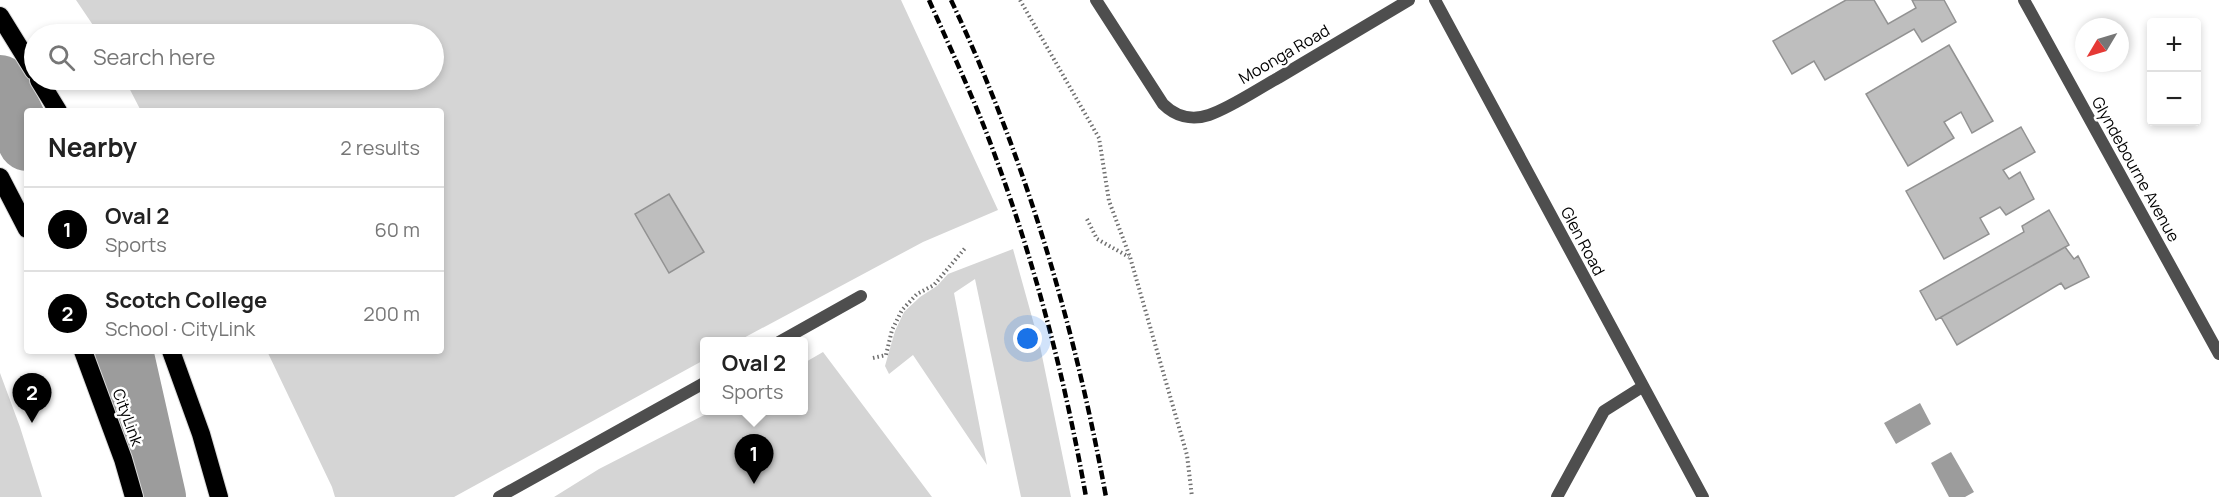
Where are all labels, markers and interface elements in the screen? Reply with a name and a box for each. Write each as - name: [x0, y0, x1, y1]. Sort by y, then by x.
- north arrow: [2075, 18, 2129, 72]
- map controls: [2147, 18, 2201, 126]
- button: +: [2147, 18, 2201, 72]
- street label: Moonga Road: [1235, 19, 1333, 89]
- search box: [24, 24, 444, 90]
- icon: search: [45, 41, 78, 74]
- text: Search here: [93, 42, 215, 72]
- button: −: [2147, 72, 2201, 126]
- street label: Glyndebourne Avenue: [2087, 93, 2185, 245]
- text: Nearby: [48, 129, 137, 165]
- text: 2 results: [340, 134, 420, 161]
- text: Oval 2: [105, 201, 169, 231]
- street label: Glen Road: [1556, 203, 1610, 279]
- text: 1: [63, 216, 72, 243]
- text: 60 m: [374, 216, 420, 243]
- text: Sports: [105, 231, 167, 258]
- text: Scotch College: [105, 285, 267, 315]
- text: 2: [62, 300, 73, 327]
- text: 200 m: [363, 300, 420, 327]
- text: School · CityLink: [105, 315, 255, 342]
- your location: [1013, 324, 1042, 353]
- popup: [700, 337, 808, 415]
- text: Oval 2: [722, 348, 786, 378]
- pin: 2: [12, 374, 51, 423]
- text: Sports: [722, 378, 784, 405]
- street label: CityLink: [108, 385, 149, 450]
- pin: 1: [734, 434, 774, 484]

